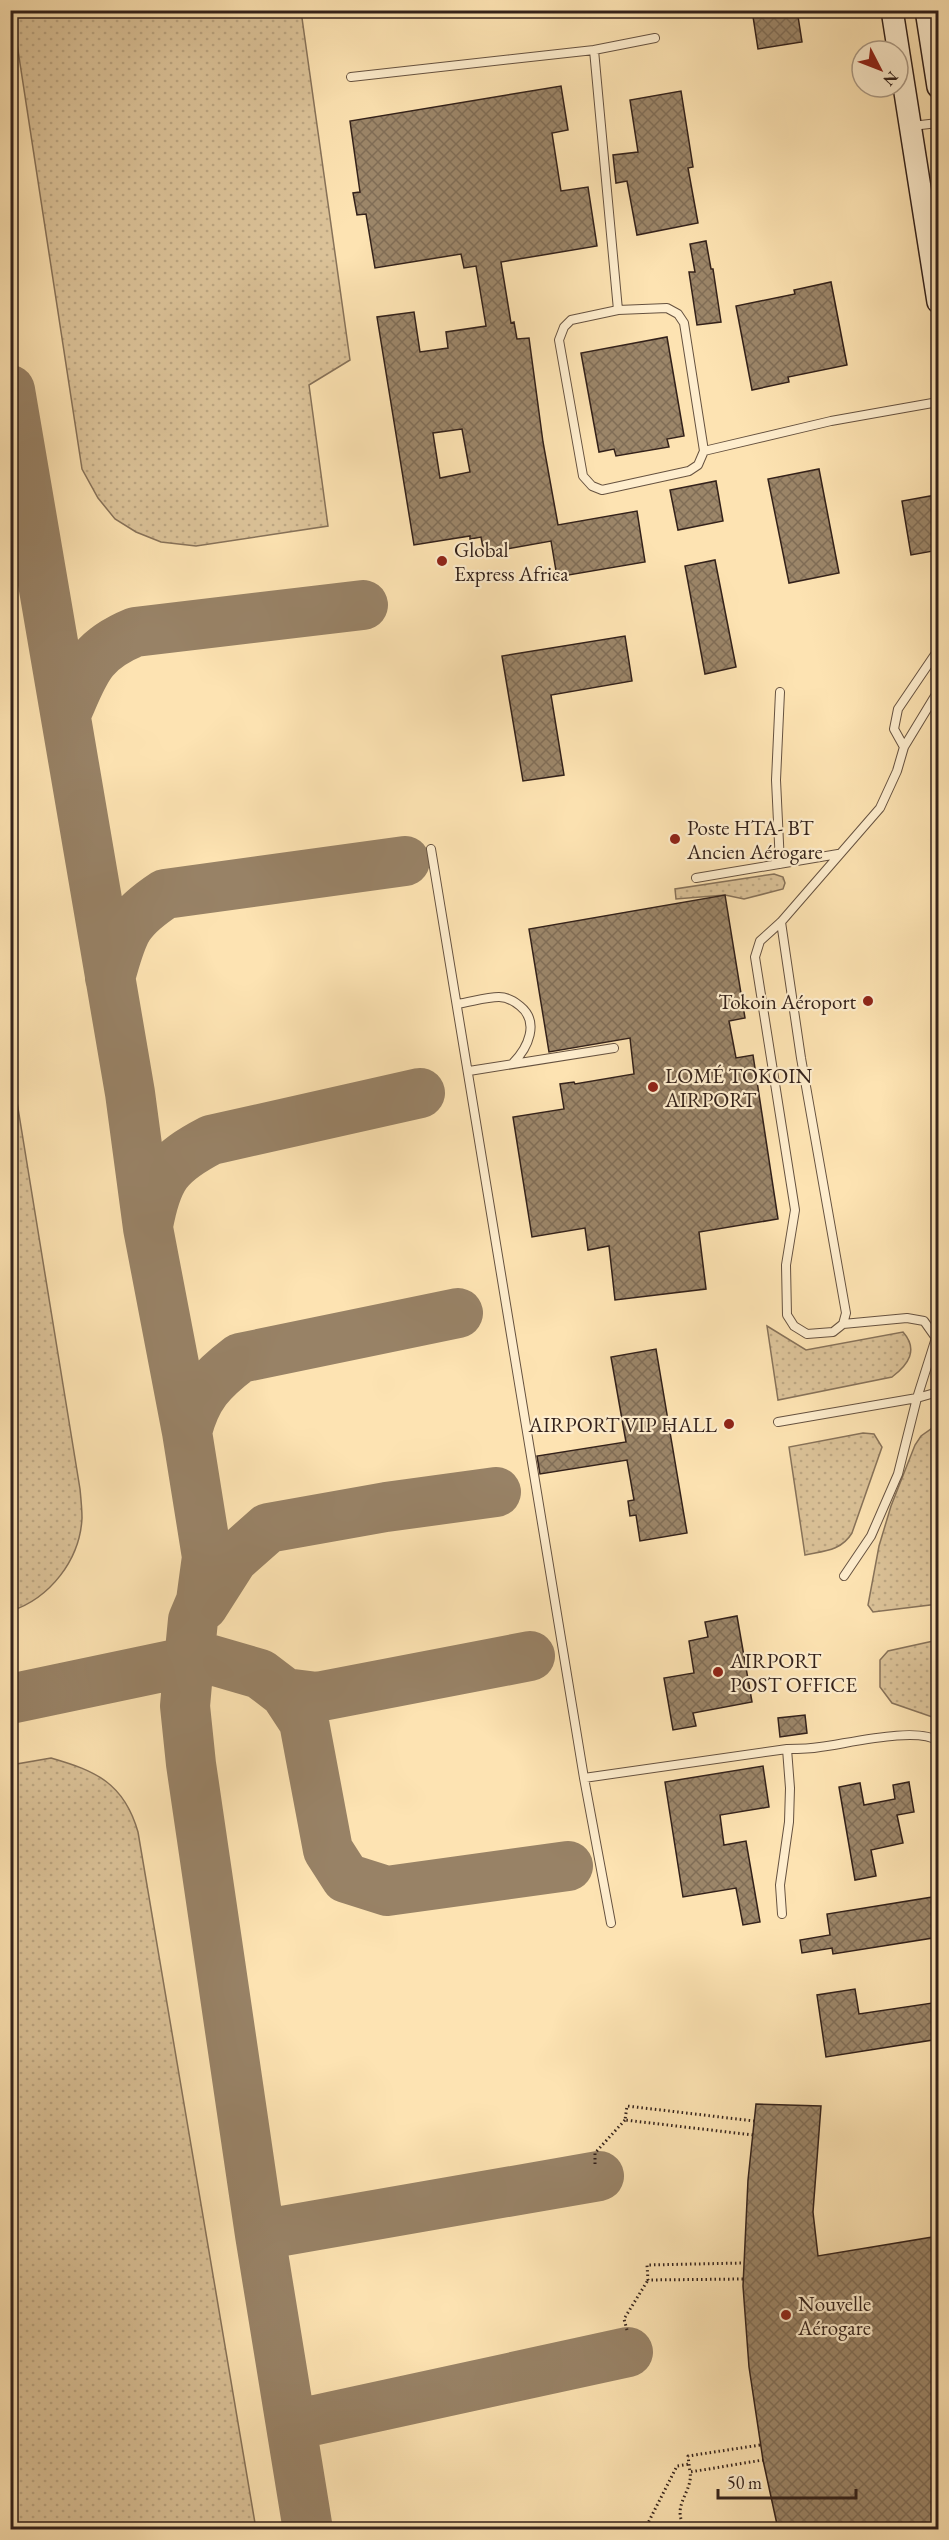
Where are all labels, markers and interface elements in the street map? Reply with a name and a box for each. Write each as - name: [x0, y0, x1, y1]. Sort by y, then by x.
- north arrow: [850, 39, 910, 99]
- text: N: [879, 67, 903, 91]
- place label: Global Express Africa: [454, 536, 569, 587]
- marker: Global Express Africa: [435, 554, 449, 568]
- place label: Poste HTA- BT Ancien Aérogare: [686, 814, 823, 865]
- marker: Poste HTA- BT Ancien Aérogare: [668, 832, 682, 846]
- place label: Tokoin Aéroport: [718, 988, 856, 1015]
- marker: Tokoin Aéroport: [861, 994, 875, 1008]
- place label: LOMÉ TOKOIN AIRPORT: [664, 1062, 812, 1113]
- marker: LOMÉ TOKOIN AIRPORT: [646, 1080, 660, 1094]
- place label: AIRPORT VIP HALL: [527, 1411, 718, 1438]
- marker: AIRPORT VIP HALL: [722, 1417, 736, 1431]
- place label: AIRPORT POST OFFICE: [729, 1647, 857, 1698]
- marker: AIRPORT POST OFFICE: [711, 1665, 725, 1679]
- place label: Nouvelle Aérogare: [797, 2290, 871, 2341]
- marker: Nouvelle Aérogare: [779, 2308, 793, 2322]
- scale bar: [718, 2462, 856, 2500]
- text: 50 m: [727, 2471, 762, 2494]

